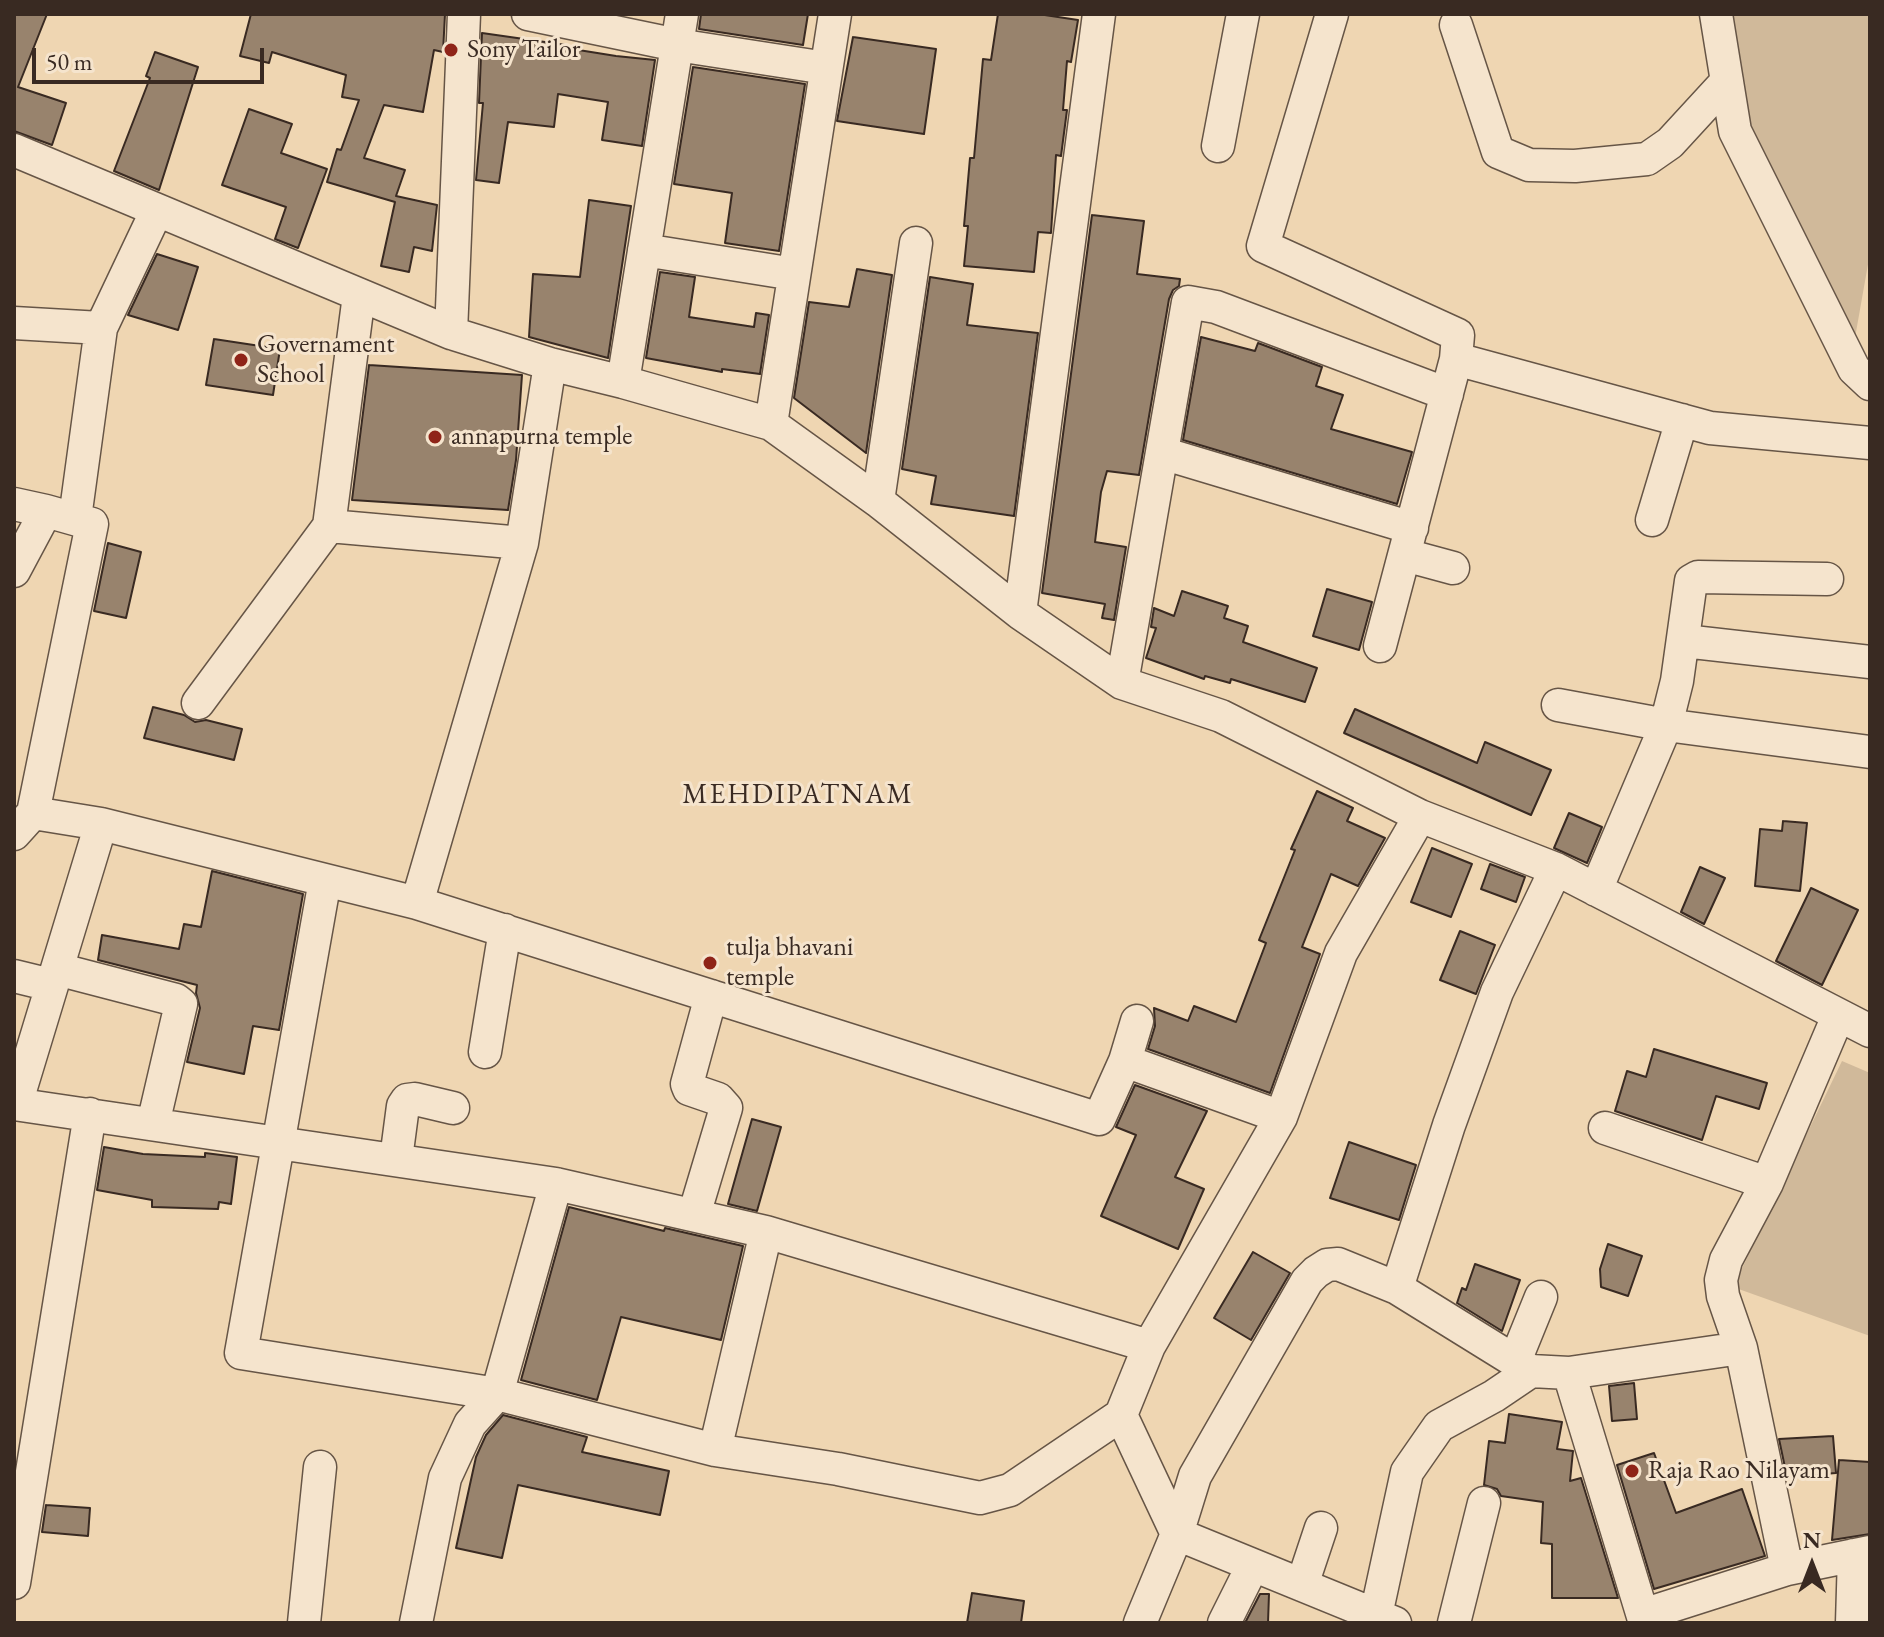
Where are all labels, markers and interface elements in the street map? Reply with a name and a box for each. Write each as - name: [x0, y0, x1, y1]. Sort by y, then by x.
- scale bar: [36, 32, 268, 82]
- place label: Sony Tailor: [467, 34, 580, 66]
- marker: Sony Tailor: [442, 41, 460, 59]
- text: 50 m: [46, 46, 93, 77]
- place label: Governament School: [257, 329, 394, 390]
- marker: Governament School: [232, 351, 250, 369]
- place label: annapurna temple: [451, 421, 632, 453]
- marker: annapurna temple: [426, 428, 444, 446]
- district label: MEHDIPATNAM: [682, 778, 914, 812]
- place label: tulja bhavani temple: [726, 932, 853, 994]
- marker: tulja bhavani temple: [701, 954, 719, 972]
- place label: Raja Rao Nilayam: [1648, 1455, 1830, 1487]
- marker: Raja Rao Nilayam: [1623, 1462, 1641, 1480]
- north arrow: [1772, 1525, 1852, 1605]
- text: N: [1803, 1526, 1821, 1555]

